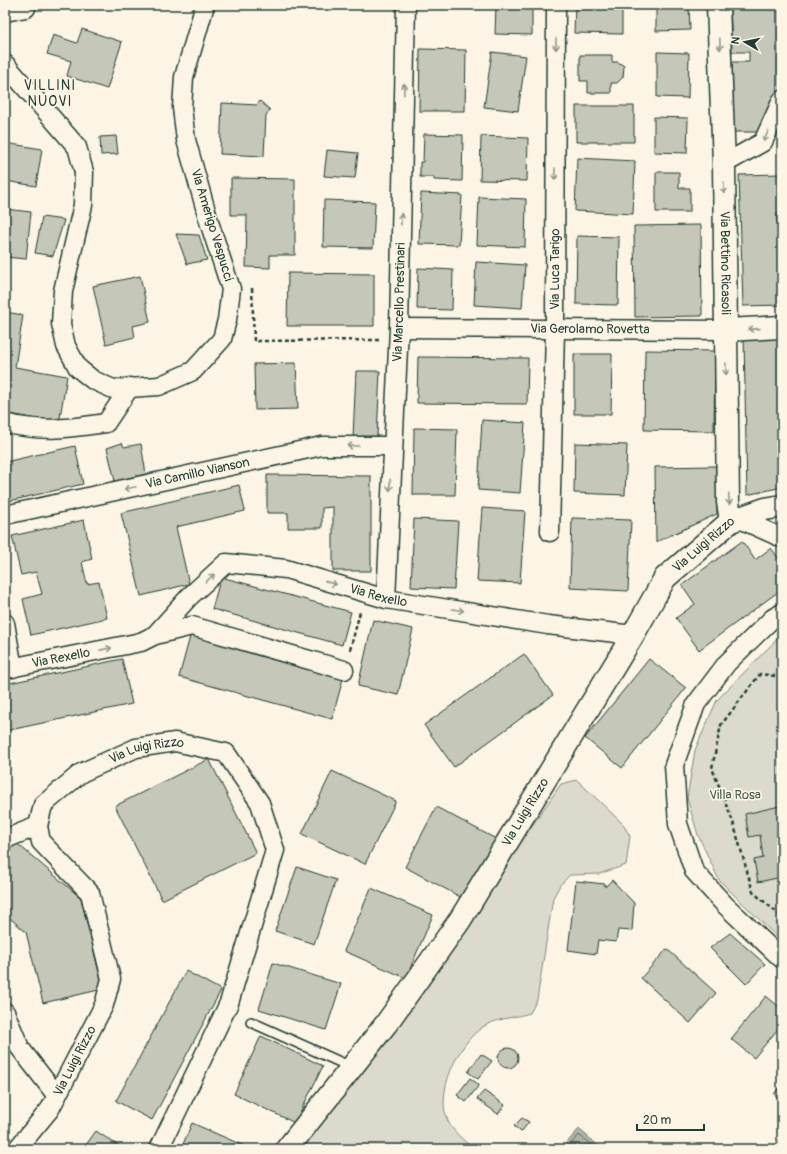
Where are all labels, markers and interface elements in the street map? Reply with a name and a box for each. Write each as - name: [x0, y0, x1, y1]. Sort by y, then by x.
- north arrow: [725, 22, 765, 62]
- text: N: [729, 35, 743, 45]
- one-way arrow: [552, 37, 560, 50]
- one-way arrow: [716, 37, 723, 50]
- district label: VILLINI NUOVI: [24, 77, 76, 110]
- one-way arrow: [400, 83, 408, 96]
- one-way arrow: [762, 129, 769, 141]
- street label: Via Amerigo Vespucci: [187, 167, 237, 283]
- one-way arrow: [552, 167, 559, 180]
- one-way arrow: [720, 181, 728, 194]
- street label: Via Bettino Ricasoli: [717, 211, 734, 315]
- one-way arrow: [397, 213, 405, 226]
- street label: Via Luca Tarigo: [547, 228, 563, 310]
- street label: Via Marcello Prestinari: [389, 242, 409, 362]
- street label: Via Gerolamo Rovetta: [530, 321, 650, 338]
- one-way arrow: [748, 325, 761, 332]
- one-way arrow: [722, 362, 730, 375]
- one-way arrow: [347, 442, 360, 450]
- street label: Via Camillo Vianson: [144, 454, 251, 492]
- one-way arrow: [387, 478, 394, 491]
- one-way arrow: [123, 484, 136, 492]
- one-way arrow: [725, 492, 732, 505]
- street label: Via Luigi Rizzo: [669, 513, 738, 576]
- one-way arrow: [205, 573, 215, 582]
- one-way arrow: [325, 580, 338, 587]
- street label: Via Rexello: [348, 580, 408, 610]
- one-way arrow: [451, 606, 464, 614]
- street label: Via Rexello: [30, 644, 91, 671]
- one-way arrow: [100, 644, 113, 652]
- street label: Via Luigi Rizzo: [106, 734, 186, 767]
- street label: Via Luigi Rizzo: [498, 775, 552, 850]
- park label: Villa Rosa: [709, 787, 761, 803]
- street label: Via Luigi Rizzo: [50, 1023, 100, 1099]
- scale bar: [637, 1106, 704, 1132]
- text: 20 m: [643, 1113, 672, 1128]

